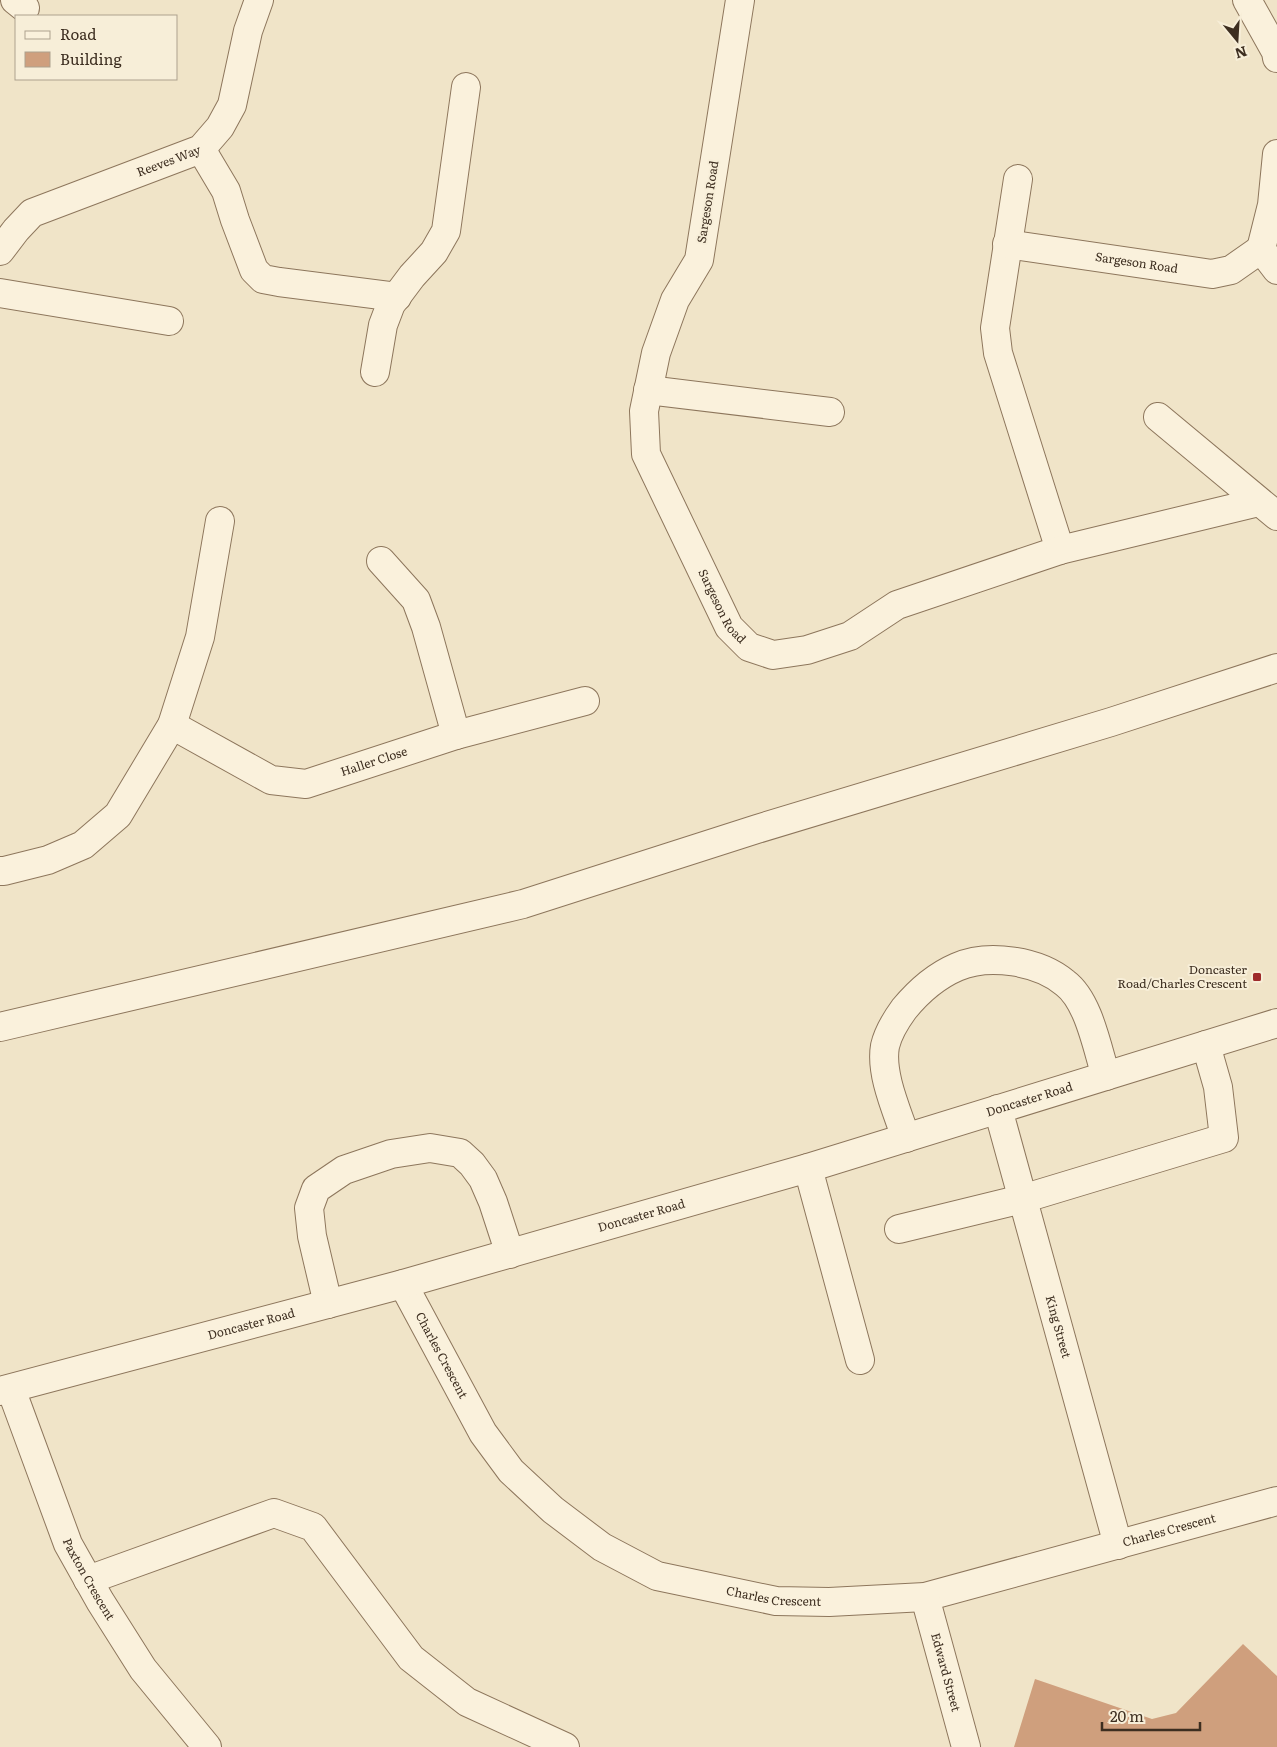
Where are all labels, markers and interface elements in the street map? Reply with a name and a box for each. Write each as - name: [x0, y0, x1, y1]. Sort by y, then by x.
- legend: [15, 15, 178, 80]
- north arrow: [1212, 15, 1262, 65]
- text: Road: [60, 22, 96, 45]
- text: N: [1232, 42, 1250, 65]
- text: Building: [60, 47, 122, 70]
- street label: Reeves Way: [134, 140, 203, 181]
- street label: Sargeson Road: [692, 159, 723, 244]
- street label: Sargeson Road: [1094, 247, 1180, 277]
- street label: Sargeson Road: [695, 566, 751, 648]
- street label: Haller Close: [338, 742, 409, 780]
- place label: Doncaster Road/Charles Crescent: [1118, 960, 1247, 992]
- marker: Doncaster Road/Charles Crescent: [1251, 971, 1263, 983]
- street label: Doncaster Road: [984, 1077, 1075, 1120]
- street label: Doncaster Road: [596, 1194, 687, 1236]
- street label: King Street: [1042, 1293, 1076, 1360]
- street label: Doncaster Road: [205, 1303, 297, 1344]
- street label: Charles Crescent: [412, 1308, 473, 1401]
- street label: Charles Crescent: [1120, 1508, 1218, 1551]
- street label: Paxton Crescent: [59, 1536, 120, 1624]
- street label: Charles Crescent: [725, 1581, 821, 1610]
- street label: Edward Street: [927, 1630, 966, 1714]
- scale bar: [1102, 1700, 1200, 1732]
- text: 20 m: [1110, 1704, 1144, 1727]

